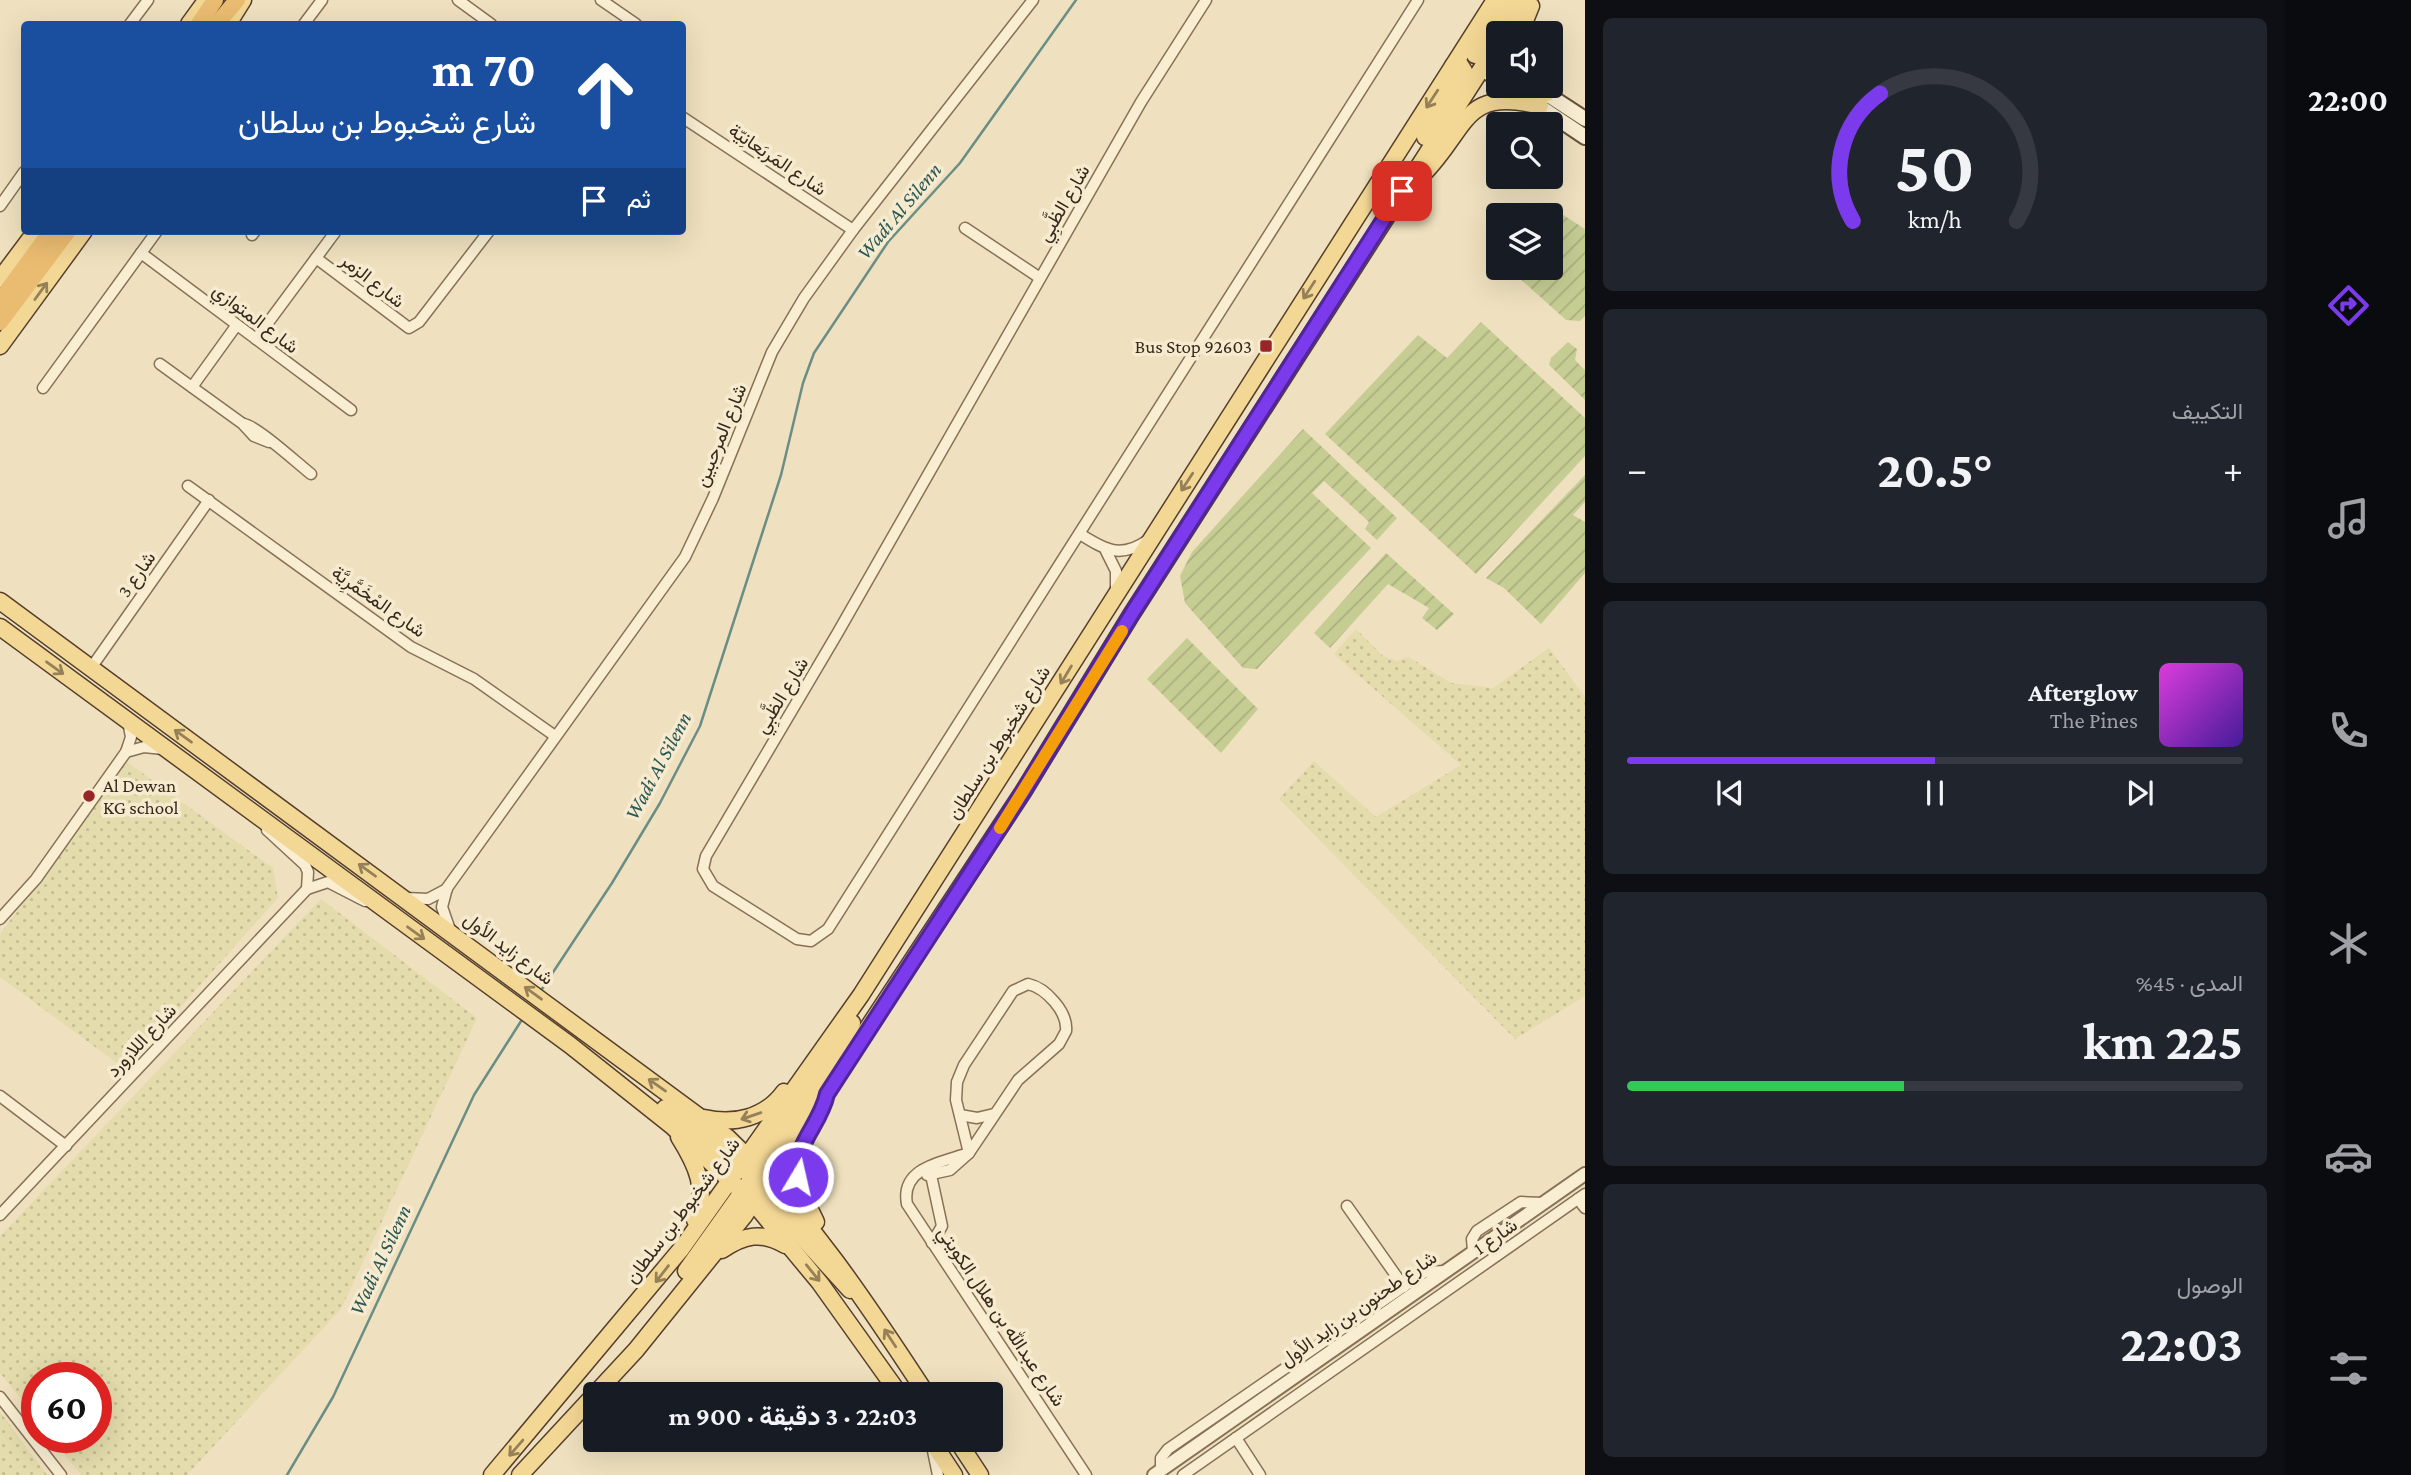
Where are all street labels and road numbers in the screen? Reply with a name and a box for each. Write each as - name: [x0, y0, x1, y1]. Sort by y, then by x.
- street label: شارع المَربَعانِيّة: [724, 119, 830, 201]
- street label: شارع الظَّبِي: [1030, 160, 1098, 248]
- street label: شارع الزمر: [335, 248, 409, 313]
- street label: شارع المتوازي: [206, 279, 303, 362]
- street label: شارع المرحبين: [690, 381, 752, 490]
- street label: شارع 3: [113, 547, 161, 602]
- street label: شارع المْخَمَّرِيَّة: [325, 561, 430, 645]
- street label: شارع الظَّبِي: [748, 652, 817, 740]
- street label: شارع شخبوط بن سلطان: [943, 662, 1056, 824]
- street label: شارع زايد الأول: [459, 908, 558, 991]
- street label: شارع اللازورد: [102, 1000, 182, 1082]
- street label: شارع شخبوط بن سلطان: [621, 1133, 746, 1288]
- street label: شارع 1: [1470, 1214, 1522, 1260]
- street label: شارع عبدالله بن هلال الكويتي: [929, 1222, 1070, 1413]
- street label: شارع طحنون بن زايد الأول: [1276, 1246, 1442, 1372]

